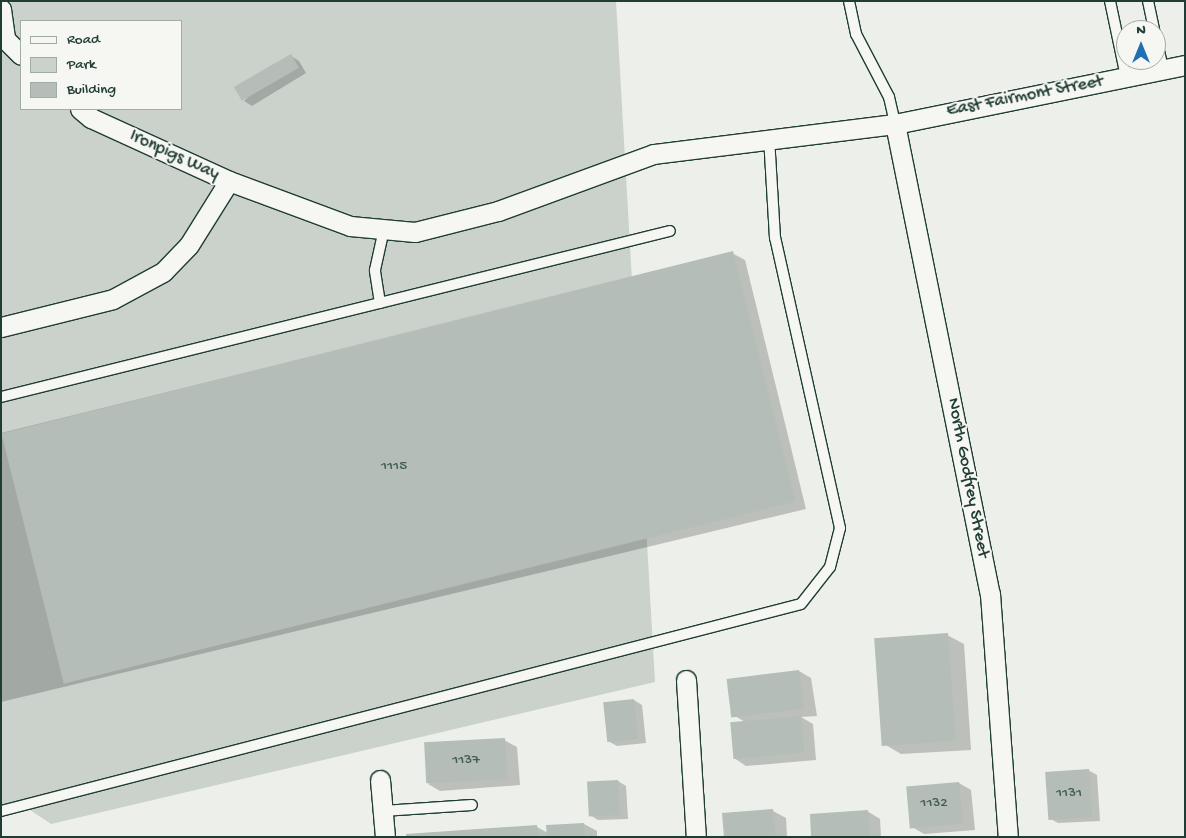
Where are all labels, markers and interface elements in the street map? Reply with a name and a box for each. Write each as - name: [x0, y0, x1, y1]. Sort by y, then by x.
- legend: [20, 20, 182, 110]
- north arrow: [1116, 20, 1166, 70]
- text: N: [1136, 22, 1146, 39]
- text: Road: [67, 31, 100, 49]
- text: Park: [67, 56, 96, 74]
- street label: East Fairmont Street: [945, 71, 1105, 123]
- text: Building: [67, 81, 116, 99]
- street label: Ironpigs Way: [126, 126, 222, 186]
- street label: North Godfrey Street: [941, 396, 993, 560]
- house number: 1115: [381, 458, 407, 476]
- house number: 1137: [452, 752, 480, 770]
- house number: 1131: [1056, 785, 1082, 803]
- house number: 1132: [920, 795, 948, 813]

